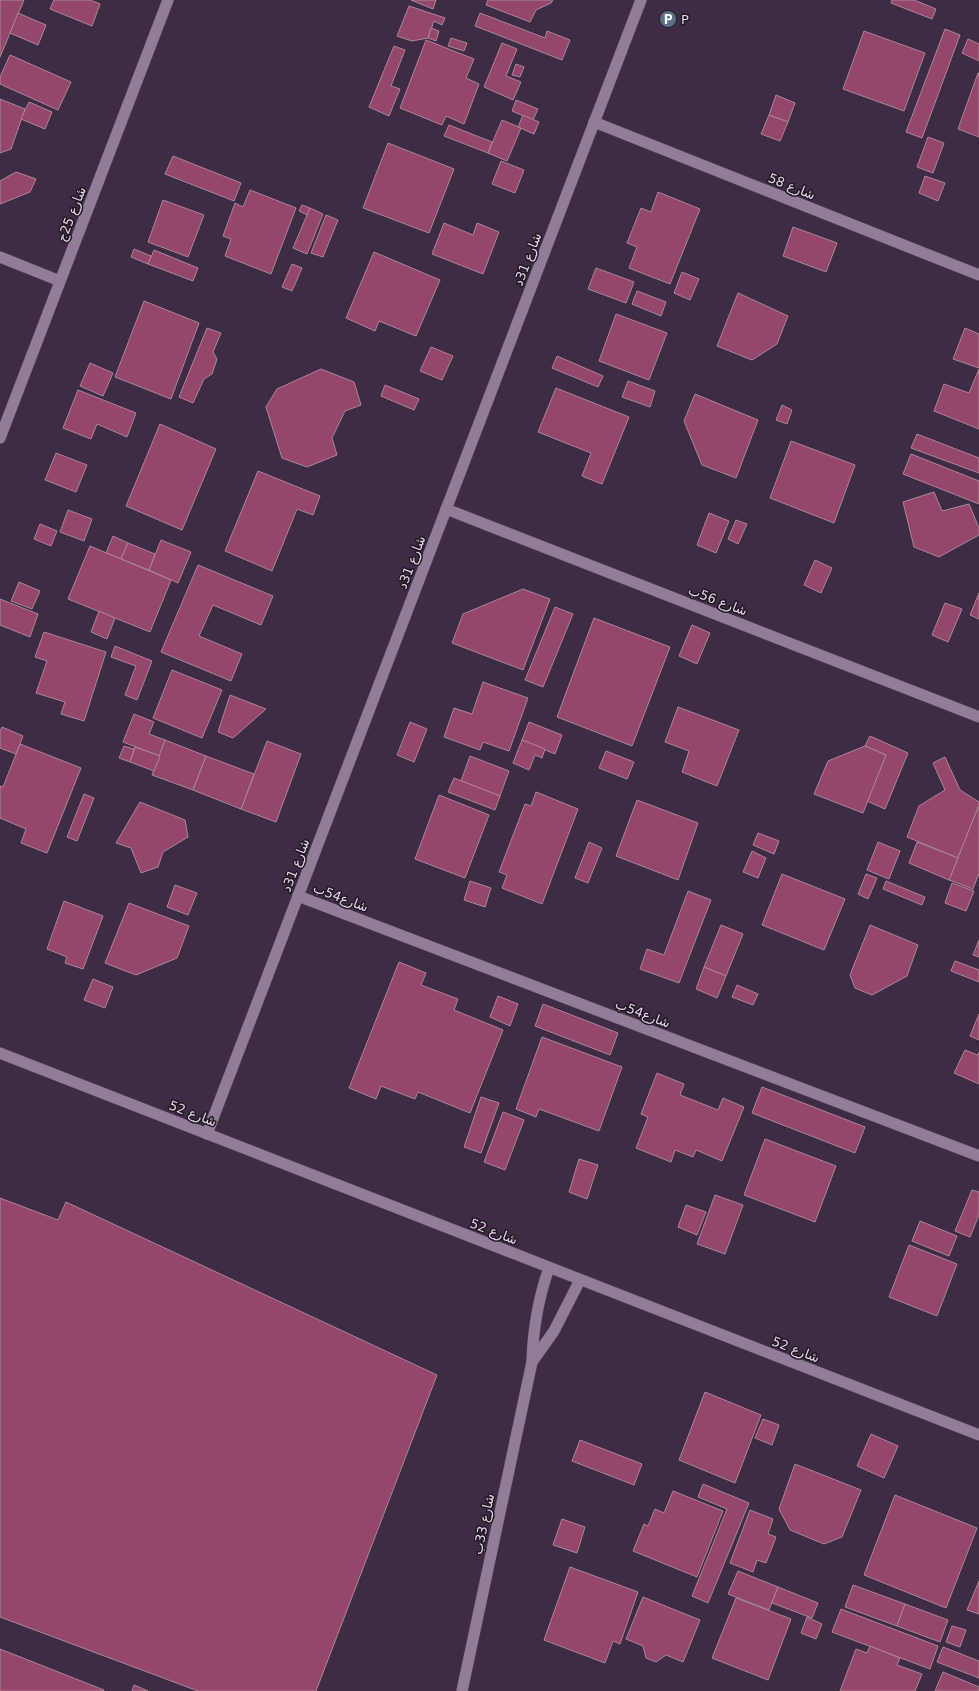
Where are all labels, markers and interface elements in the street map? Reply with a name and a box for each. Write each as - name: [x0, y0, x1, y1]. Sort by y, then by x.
- parking icon: P: [658, 9, 678, 29]
- place label: P: [681, 12, 689, 27]
- street label: شارع 58: [766, 170, 818, 204]
- street label: شارع 25ج: [54, 184, 90, 244]
- street label: شارع 31د: [511, 231, 545, 288]
- street label: شارع 31د: [395, 534, 429, 591]
- street label: شارع 56ب: [686, 582, 749, 619]
- street label: شارع 31د: [279, 837, 313, 894]
- street label: شارع54ب: [311, 880, 370, 916]
- street label: شارع54ب: [613, 996, 672, 1032]
- street label: شارع 52: [167, 1098, 219, 1130]
- street label: شارع 52: [468, 1216, 520, 1248]
- street label: شارع 52: [770, 1334, 822, 1366]
- street label: شارع 33ب: [470, 1492, 498, 1556]

